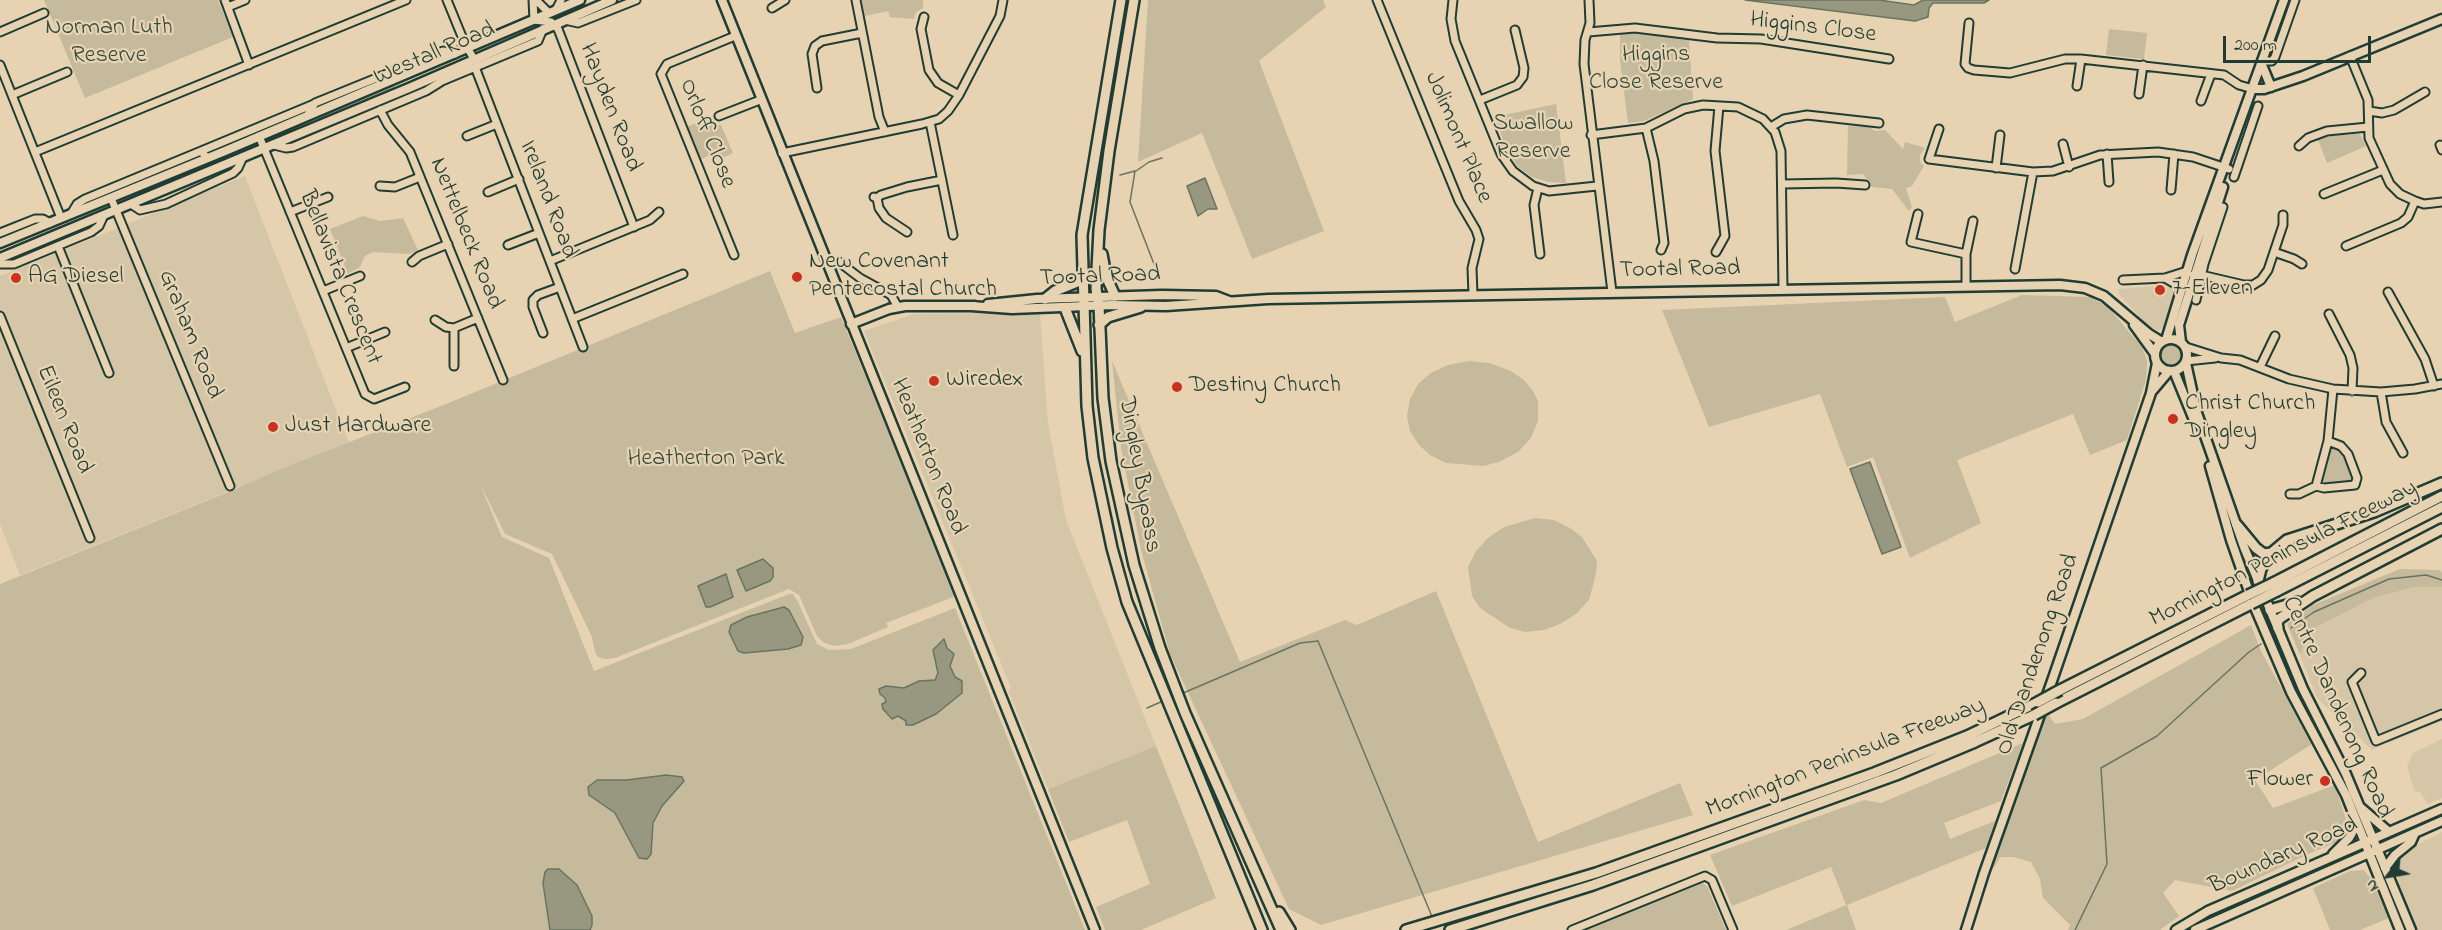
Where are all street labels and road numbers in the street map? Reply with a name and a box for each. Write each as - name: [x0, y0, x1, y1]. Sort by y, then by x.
- street label: Higgins Close: [1748, 7, 1878, 51]
- street label: Westall Road: [370, 17, 500, 93]
- street label: Hayden Road: [571, 40, 647, 176]
- street label: Jolimont Place: [1416, 68, 1498, 208]
- street label: Orloff Close: [671, 75, 741, 193]
- street label: Ireland Road: [511, 137, 583, 263]
- street label: Nettelbeck Road: [422, 154, 508, 314]
- street label: Bellavista Crescent: [291, 187, 387, 369]
- street label: Tootal Road: [1619, 256, 1741, 286]
- street label: Tootal Road: [1039, 261, 1161, 295]
- street label: Graham Road: [150, 266, 228, 404]
- street label: Eileen Road: [28, 362, 98, 478]
- street label: Heatherton Road: [883, 375, 971, 539]
- street label: Dingley Bypass: [1110, 395, 1166, 555]
- street label: Mornington Peninsula Freeway: [2145, 475, 2423, 635]
- street label: Old Dandenong Road: [1991, 551, 2087, 759]
- street label: Centre Dandenong Road: [2274, 593, 2398, 823]
- street label: Mornington Peninsula Freeway: [1703, 692, 1989, 826]
- street label: Boundary Road: [2205, 811, 2363, 903]

